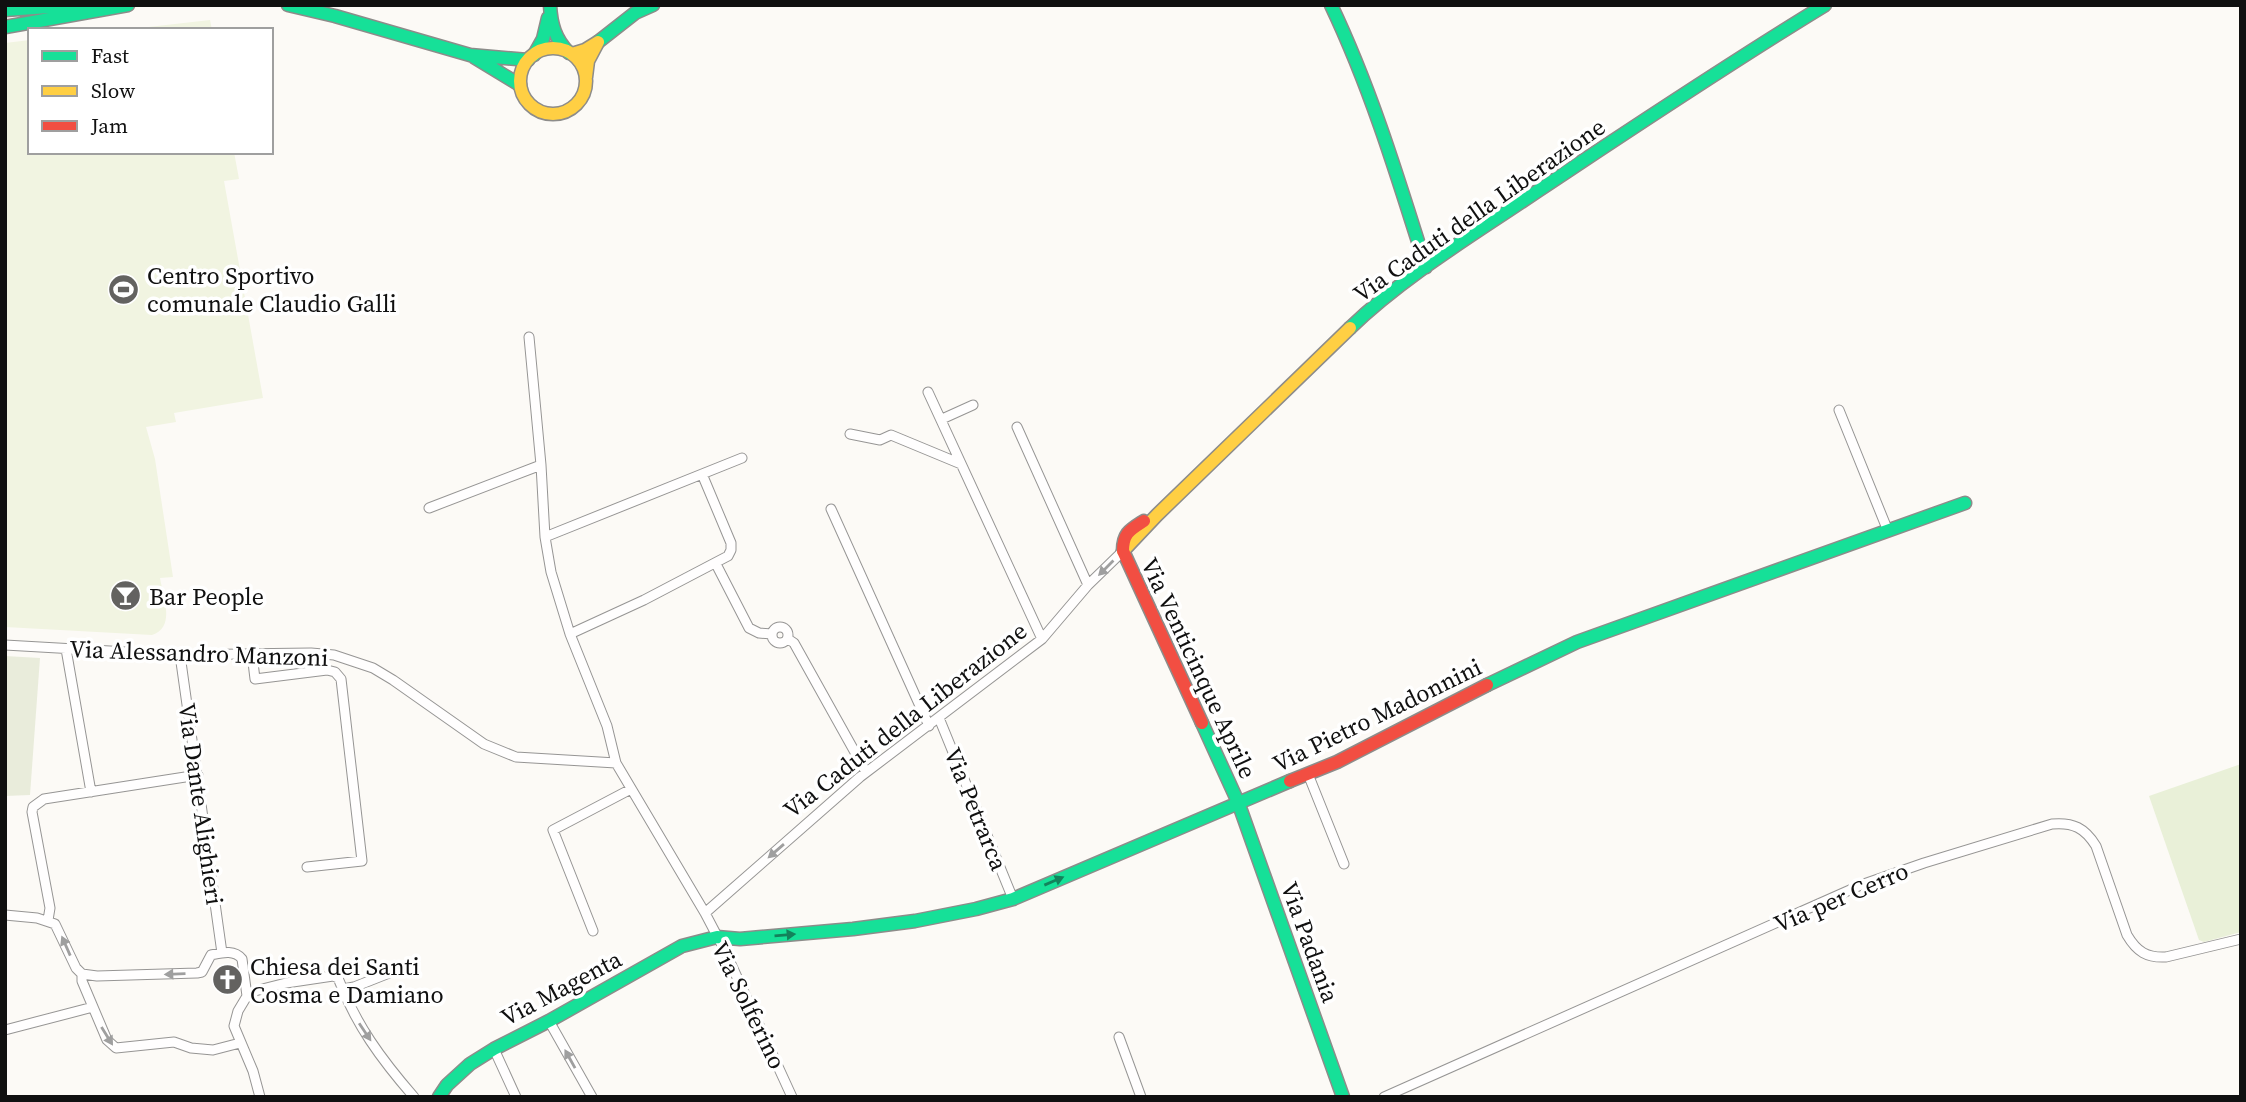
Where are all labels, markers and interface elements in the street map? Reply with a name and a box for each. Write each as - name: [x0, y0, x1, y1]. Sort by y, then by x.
- legend: [28, 28, 273, 154]
- text: Fast: [91, 41, 129, 70]
- text: Slow: [91, 76, 135, 105]
- street label: Via Caduti della Liberazione: [1346, 110, 1612, 310]
- text: Jam: [90, 111, 128, 140]
- place label: Centro Sportivo comunale Claudio Galli: [147, 259, 397, 320]
- sports icon: Centro Sportivo comunale Claudio Galli: [107, 272, 141, 306]
- street label: Via Venticinque Aprile: [1133, 552, 1265, 784]
- one-way arrow: [1098, 559, 1114, 576]
- bar icon: Bar People: [109, 579, 143, 613]
- place label: Bar People: [149, 580, 264, 613]
- street label: Via Caduti della Liberazione: [776, 614, 1034, 826]
- street label: Via Alessandro Manzoni: [69, 632, 329, 674]
- street label: Via Pietro Madonnini: [1267, 650, 1487, 780]
- street label: Via Dante Alighieri: [171, 701, 231, 907]
- street label: Via Petrarca: [936, 743, 1016, 876]
- one-way arrow: [767, 843, 785, 859]
- street label: Via per Cerro: [1769, 854, 1913, 940]
- one-way arrow: [1044, 875, 1065, 886]
- street label: Via Padania: [1273, 877, 1347, 1008]
- one-way arrow: [774, 929, 796, 940]
- one-way arrow: [60, 936, 72, 956]
- street label: Via Solferino: [704, 936, 794, 1074]
- street label: Via Magenta: [495, 942, 628, 1034]
- place label: Chiesa dei Santi Cosma e Damiano: [250, 950, 444, 1011]
- church icon: Chiesa dei Santi Cosma e Damiano: [210, 963, 244, 997]
- one-way arrow: [164, 968, 186, 980]
- one-way arrow: [358, 1022, 371, 1042]
- one-way arrow: [101, 1026, 114, 1046]
- one-way arrow: [564, 1049, 576, 1068]

